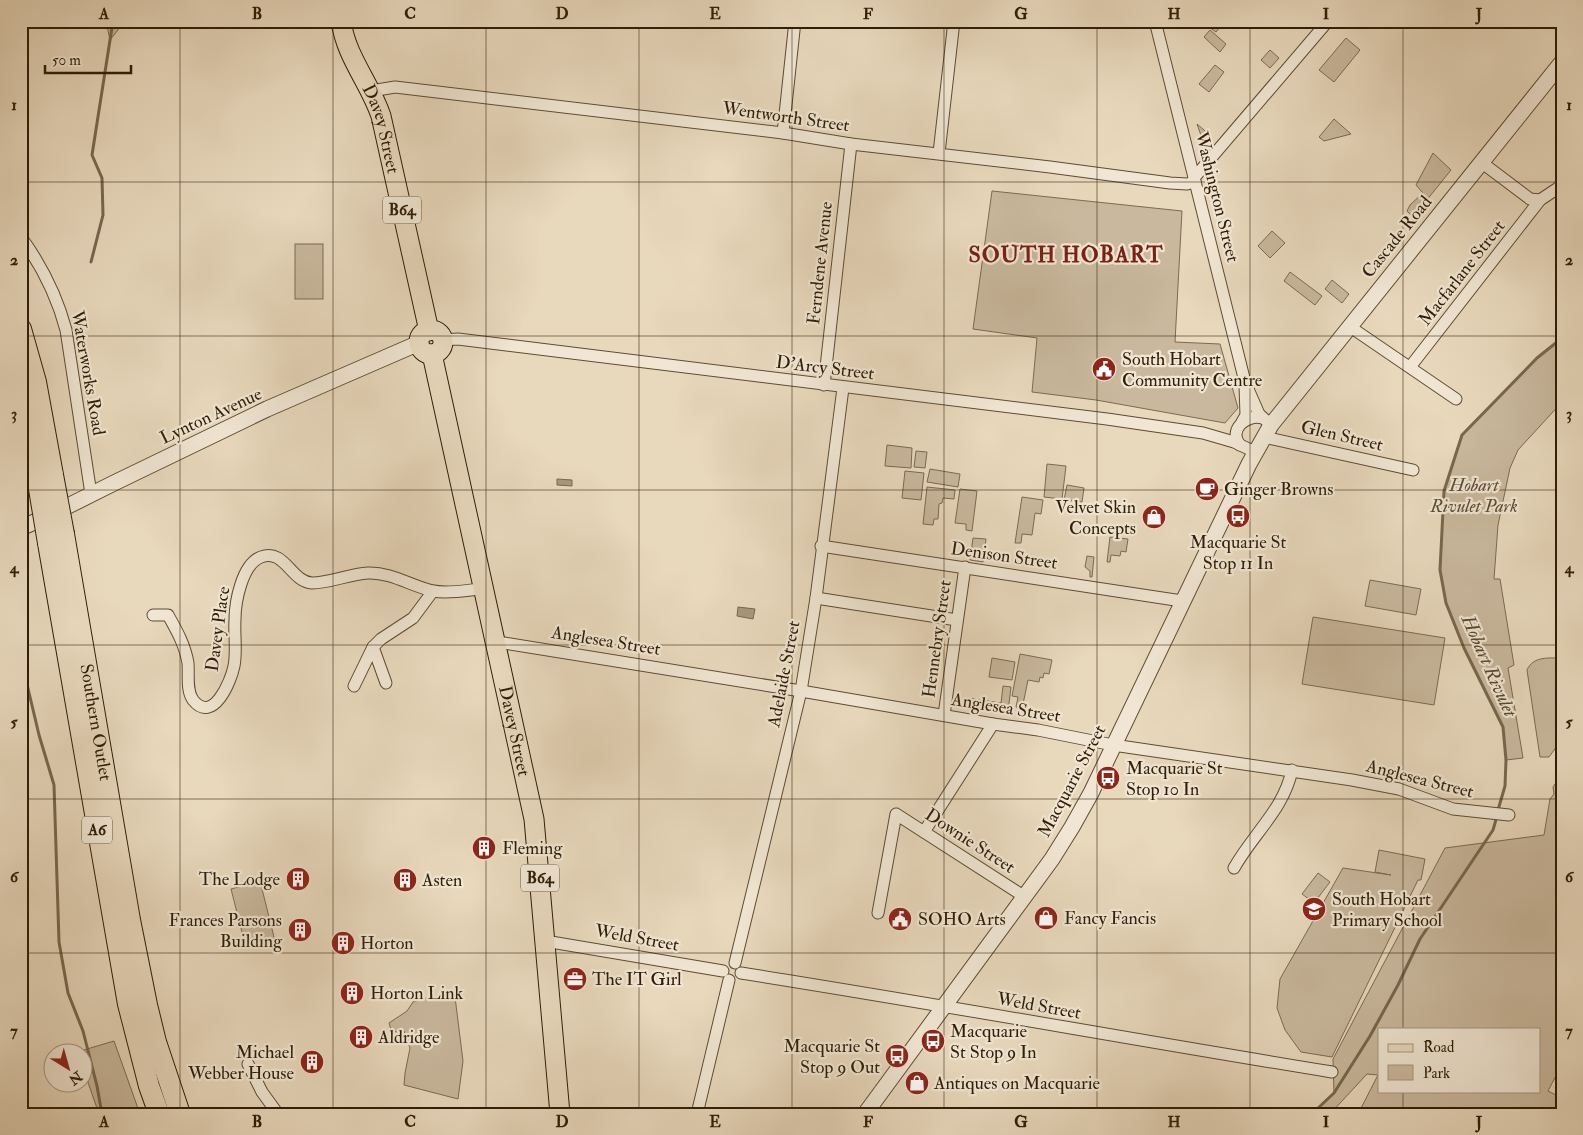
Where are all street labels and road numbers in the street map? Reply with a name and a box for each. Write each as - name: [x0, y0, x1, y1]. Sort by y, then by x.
- street label: Davey Street: [357, 80, 405, 176]
- street label: Wentworth Street: [720, 97, 851, 137]
- street label: Washington Street: [1189, 128, 1244, 265]
- street label: Cascade Road: [1357, 191, 1437, 283]
- road number: B64: [383, 196, 421, 224]
- street label: Ferndene Avenue: [802, 200, 838, 326]
- street label: Macfarlane Street: [1414, 215, 1511, 330]
- street label: Waterworks Road: [66, 308, 110, 437]
- street label: D'Arcy Street: [774, 351, 876, 385]
- street label: Lynton Avenue: [156, 382, 266, 450]
- street label: Glen Street: [1299, 415, 1385, 457]
- street label: Denison Street: [949, 537, 1059, 575]
- street label: Hennebry Street: [917, 578, 957, 699]
- street label: Davey Place: [201, 584, 235, 673]
- street label: Adelaide Street: [762, 619, 806, 730]
- street label: Anglesea Street: [549, 621, 662, 661]
- street label: Southern Outlet: [75, 662, 118, 783]
- street label: Davey Street: [494, 684, 536, 779]
- street label: Anglesea Street: [949, 688, 1062, 728]
- street label: Macquarie Street: [1033, 721, 1111, 841]
- street label: Anglesea Street: [1363, 754, 1476, 803]
- street label: Downie Street: [921, 803, 1020, 879]
- road number: A6: [82, 816, 112, 844]
- road number: B64: [521, 864, 559, 891]
- street label: Weld Street: [592, 919, 681, 957]
- street label: Weld Street: [994, 987, 1083, 1025]

